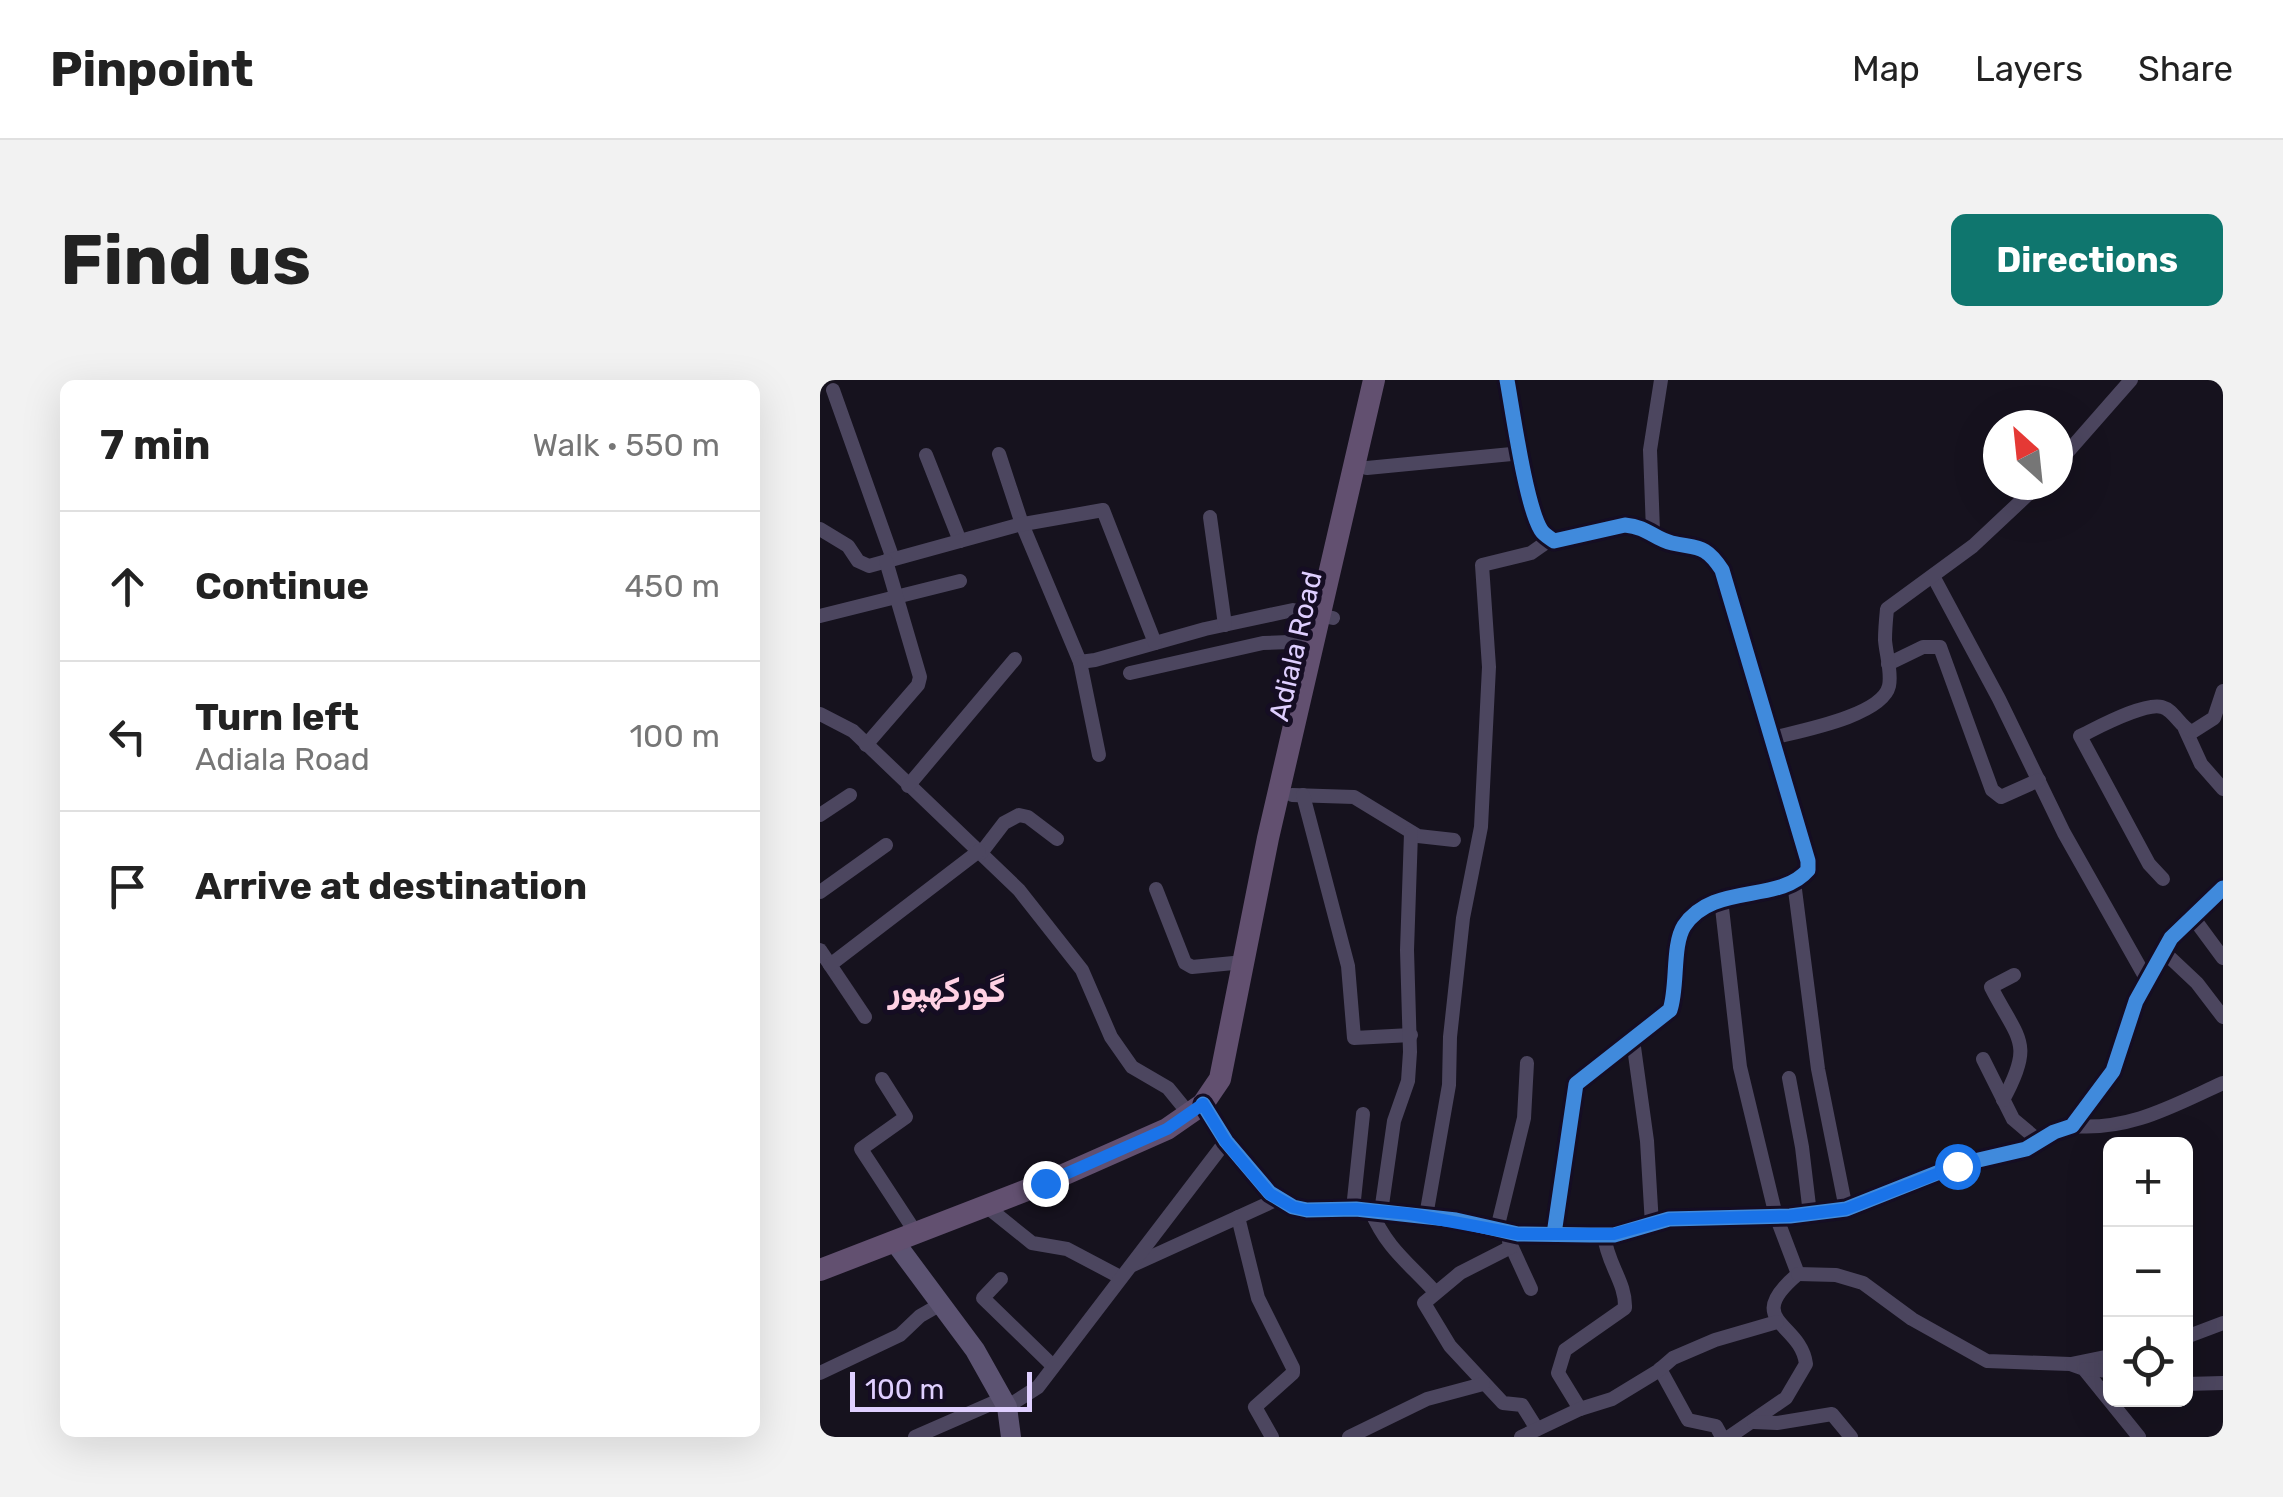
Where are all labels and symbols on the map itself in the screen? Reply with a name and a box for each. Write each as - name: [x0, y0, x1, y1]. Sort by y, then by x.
- north arrow: [1983, 410, 2073, 500]
- street label: Adiala Road: [1262, 568, 1329, 724]
- district label: گورکھپور: [887, 972, 1005, 1013]
- route start: [1935, 1144, 1981, 1190]
- route end: [1023, 1161, 1069, 1207]
- scale bar: [850, 1367, 1032, 1412]

